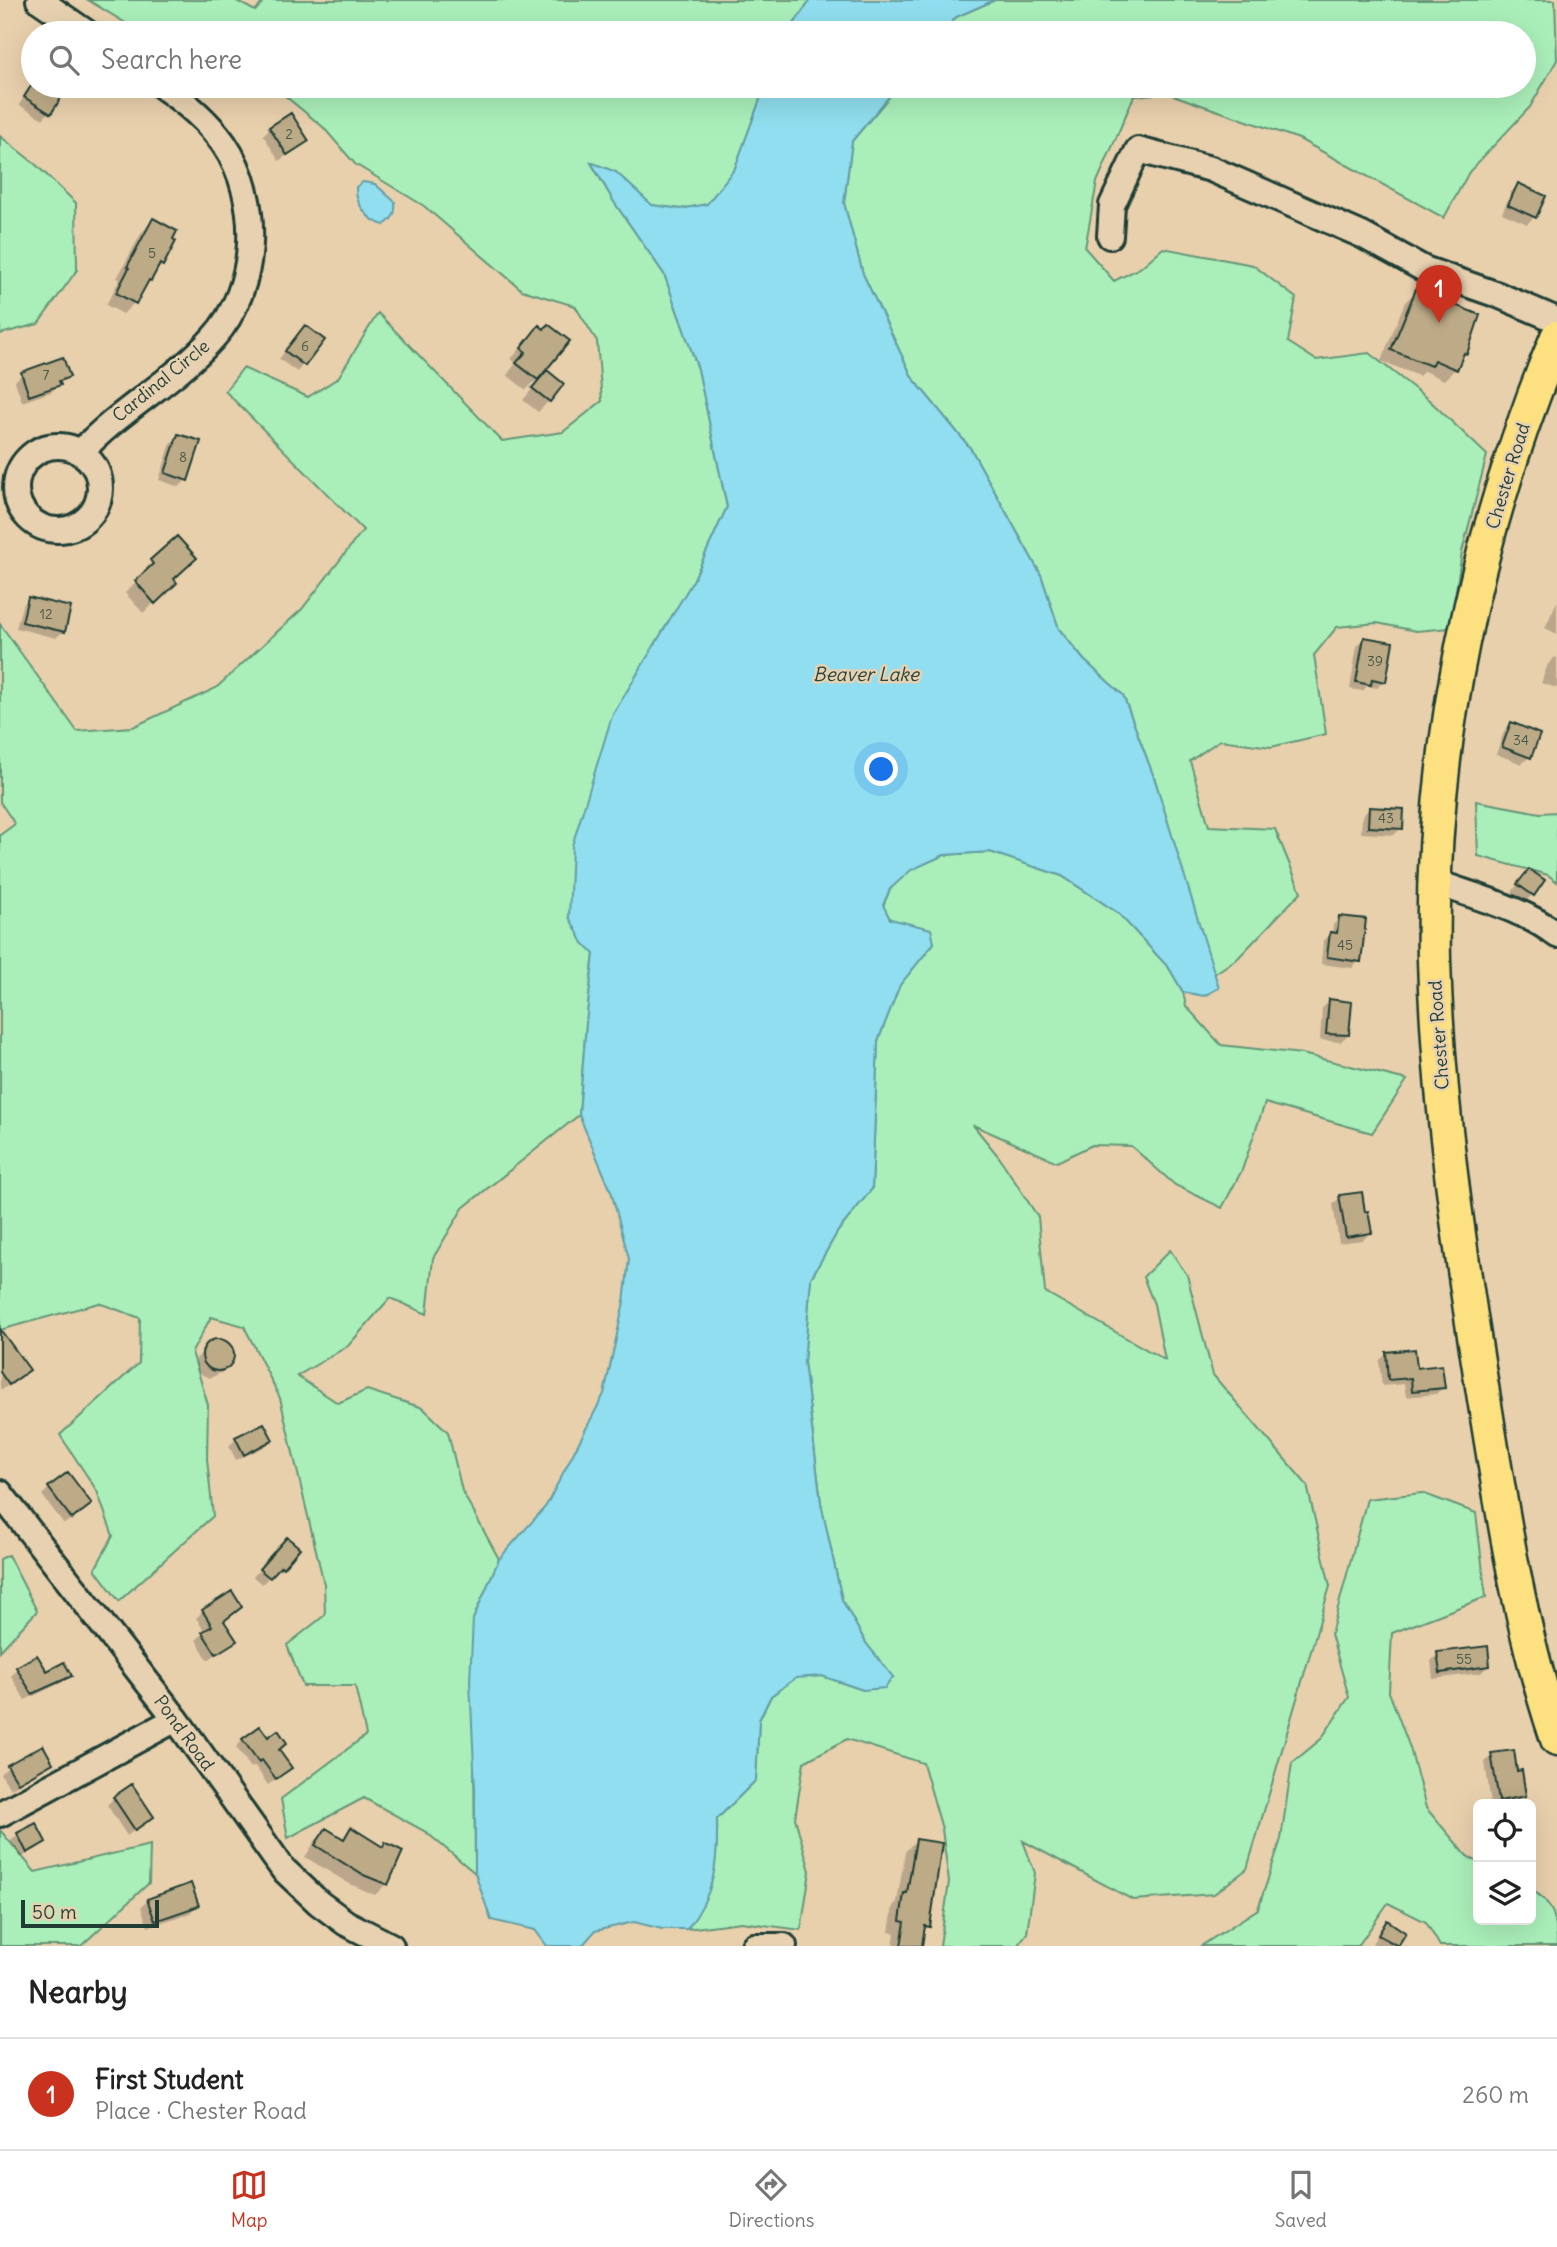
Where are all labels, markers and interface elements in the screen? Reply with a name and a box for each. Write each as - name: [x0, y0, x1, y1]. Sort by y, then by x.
- search box: [21, 21, 1536, 98]
- icon: search: [45, 41, 83, 79]
- text: Search here: [101, 43, 242, 76]
- house number: 2: [285, 125, 293, 143]
- house number: 5: [148, 244, 156, 262]
- pin: 1: [1416, 265, 1462, 323]
- street label: Cardinal Circle: [107, 334, 214, 427]
- house number: 6: [301, 337, 309, 355]
- house number: 7: [43, 366, 50, 384]
- street label: Chester Road: [1481, 420, 1535, 532]
- house number: 8: [179, 448, 187, 466]
- house number: 12: [39, 605, 53, 623]
- house number: 39: [1367, 652, 1383, 670]
- water label: Beaver Lake: [813, 662, 921, 686]
- house number: 34: [1513, 731, 1529, 749]
- your location: [864, 752, 898, 786]
- house number: 43: [1378, 809, 1394, 827]
- house number: 45: [1337, 936, 1353, 954]
- street label: Chester Road: [1423, 979, 1454, 1090]
- house number: 55: [1456, 1650, 1472, 1668]
- street label: Pond Road: [149, 1690, 220, 1775]
- map controls: [1473, 1799, 1536, 1925]
- button: locate: [1473, 1799, 1536, 1862]
- button: layers: [1473, 1862, 1536, 1925]
- scale bar: [21, 1897, 159, 1929]
- text: 50 m: [32, 1900, 77, 1924]
- text: Nearby: [28, 1973, 128, 2011]
- text: First Student: [95, 2063, 244, 2096]
- text: 1: [46, 2080, 56, 2109]
- text: 260 m: [1462, 2080, 1529, 2109]
- text: Place · Chester Road: [95, 2096, 307, 2125]
- tab: Map: [230, 2166, 268, 2232]
- tab: Directions: [729, 2166, 814, 2232]
- tab: Saved: [1275, 2166, 1327, 2232]

